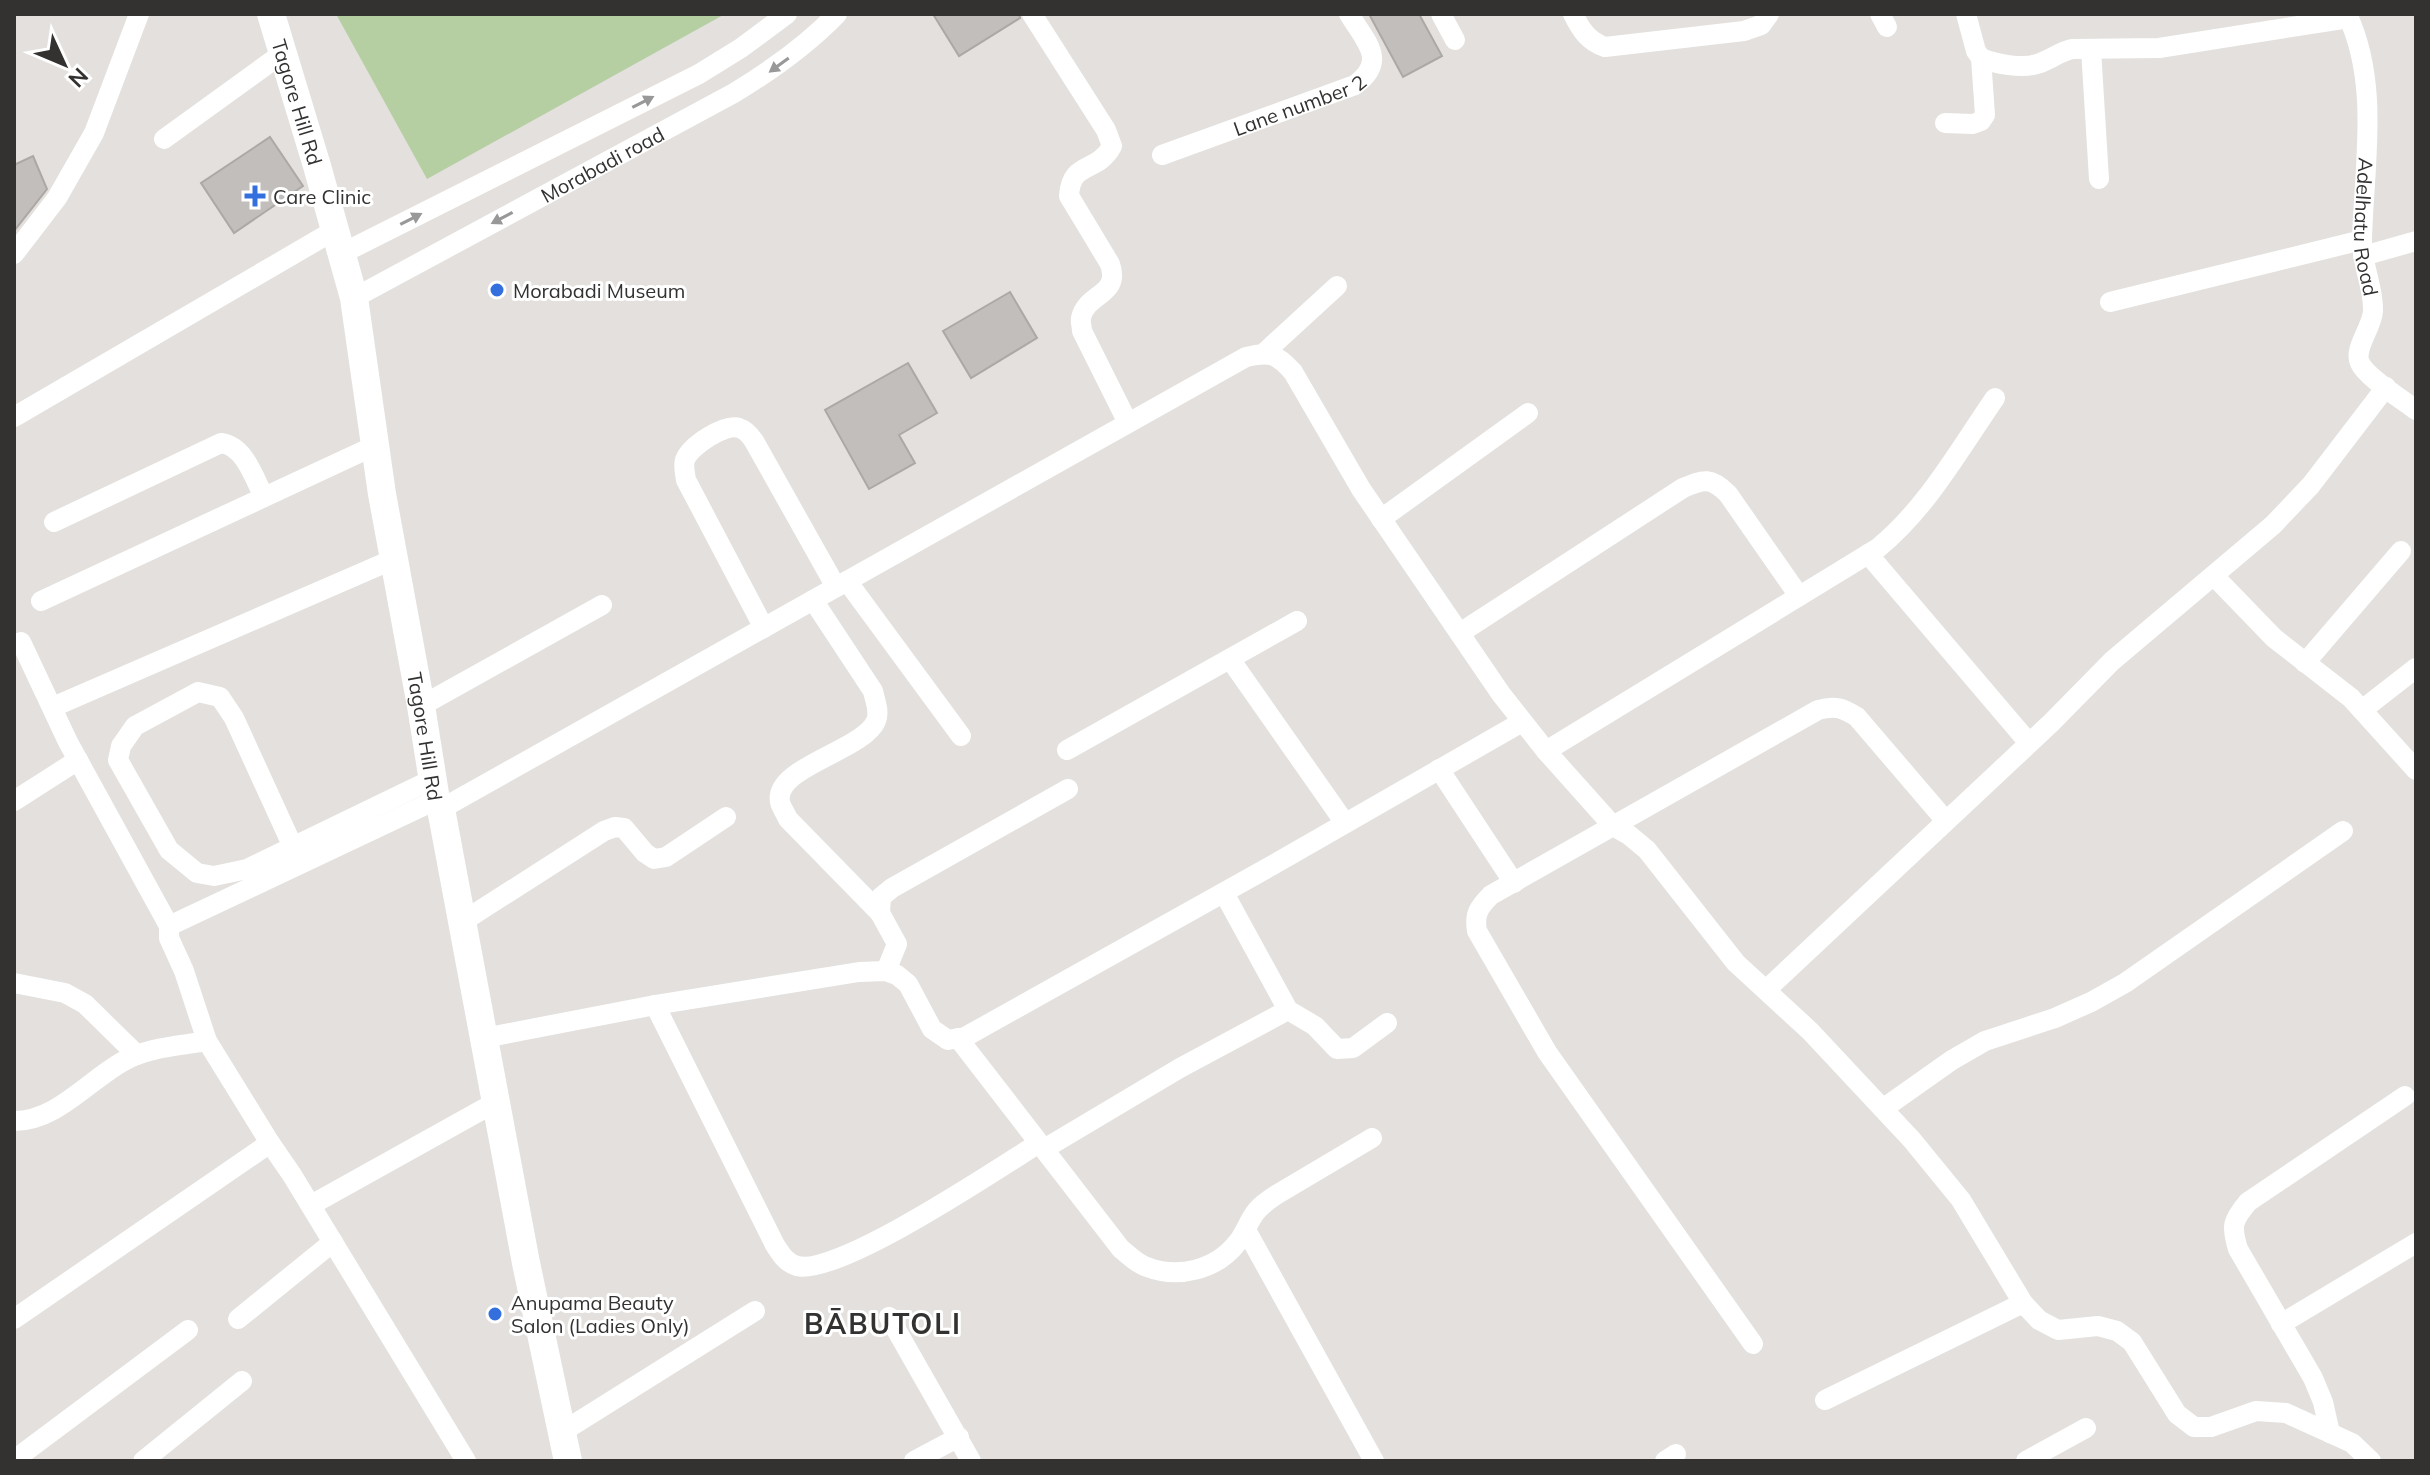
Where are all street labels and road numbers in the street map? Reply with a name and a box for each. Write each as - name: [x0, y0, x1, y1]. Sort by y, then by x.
- street label: Tagore Hill Rd: [267, 36, 328, 168]
- street label: Lane number 2: [1230, 69, 1371, 141]
- street label: Morabadi road: [536, 121, 668, 207]
- street label: Adelhatu Road: [2349, 157, 2384, 298]
- street label: Tagore Hill Rd: [402, 670, 448, 802]

